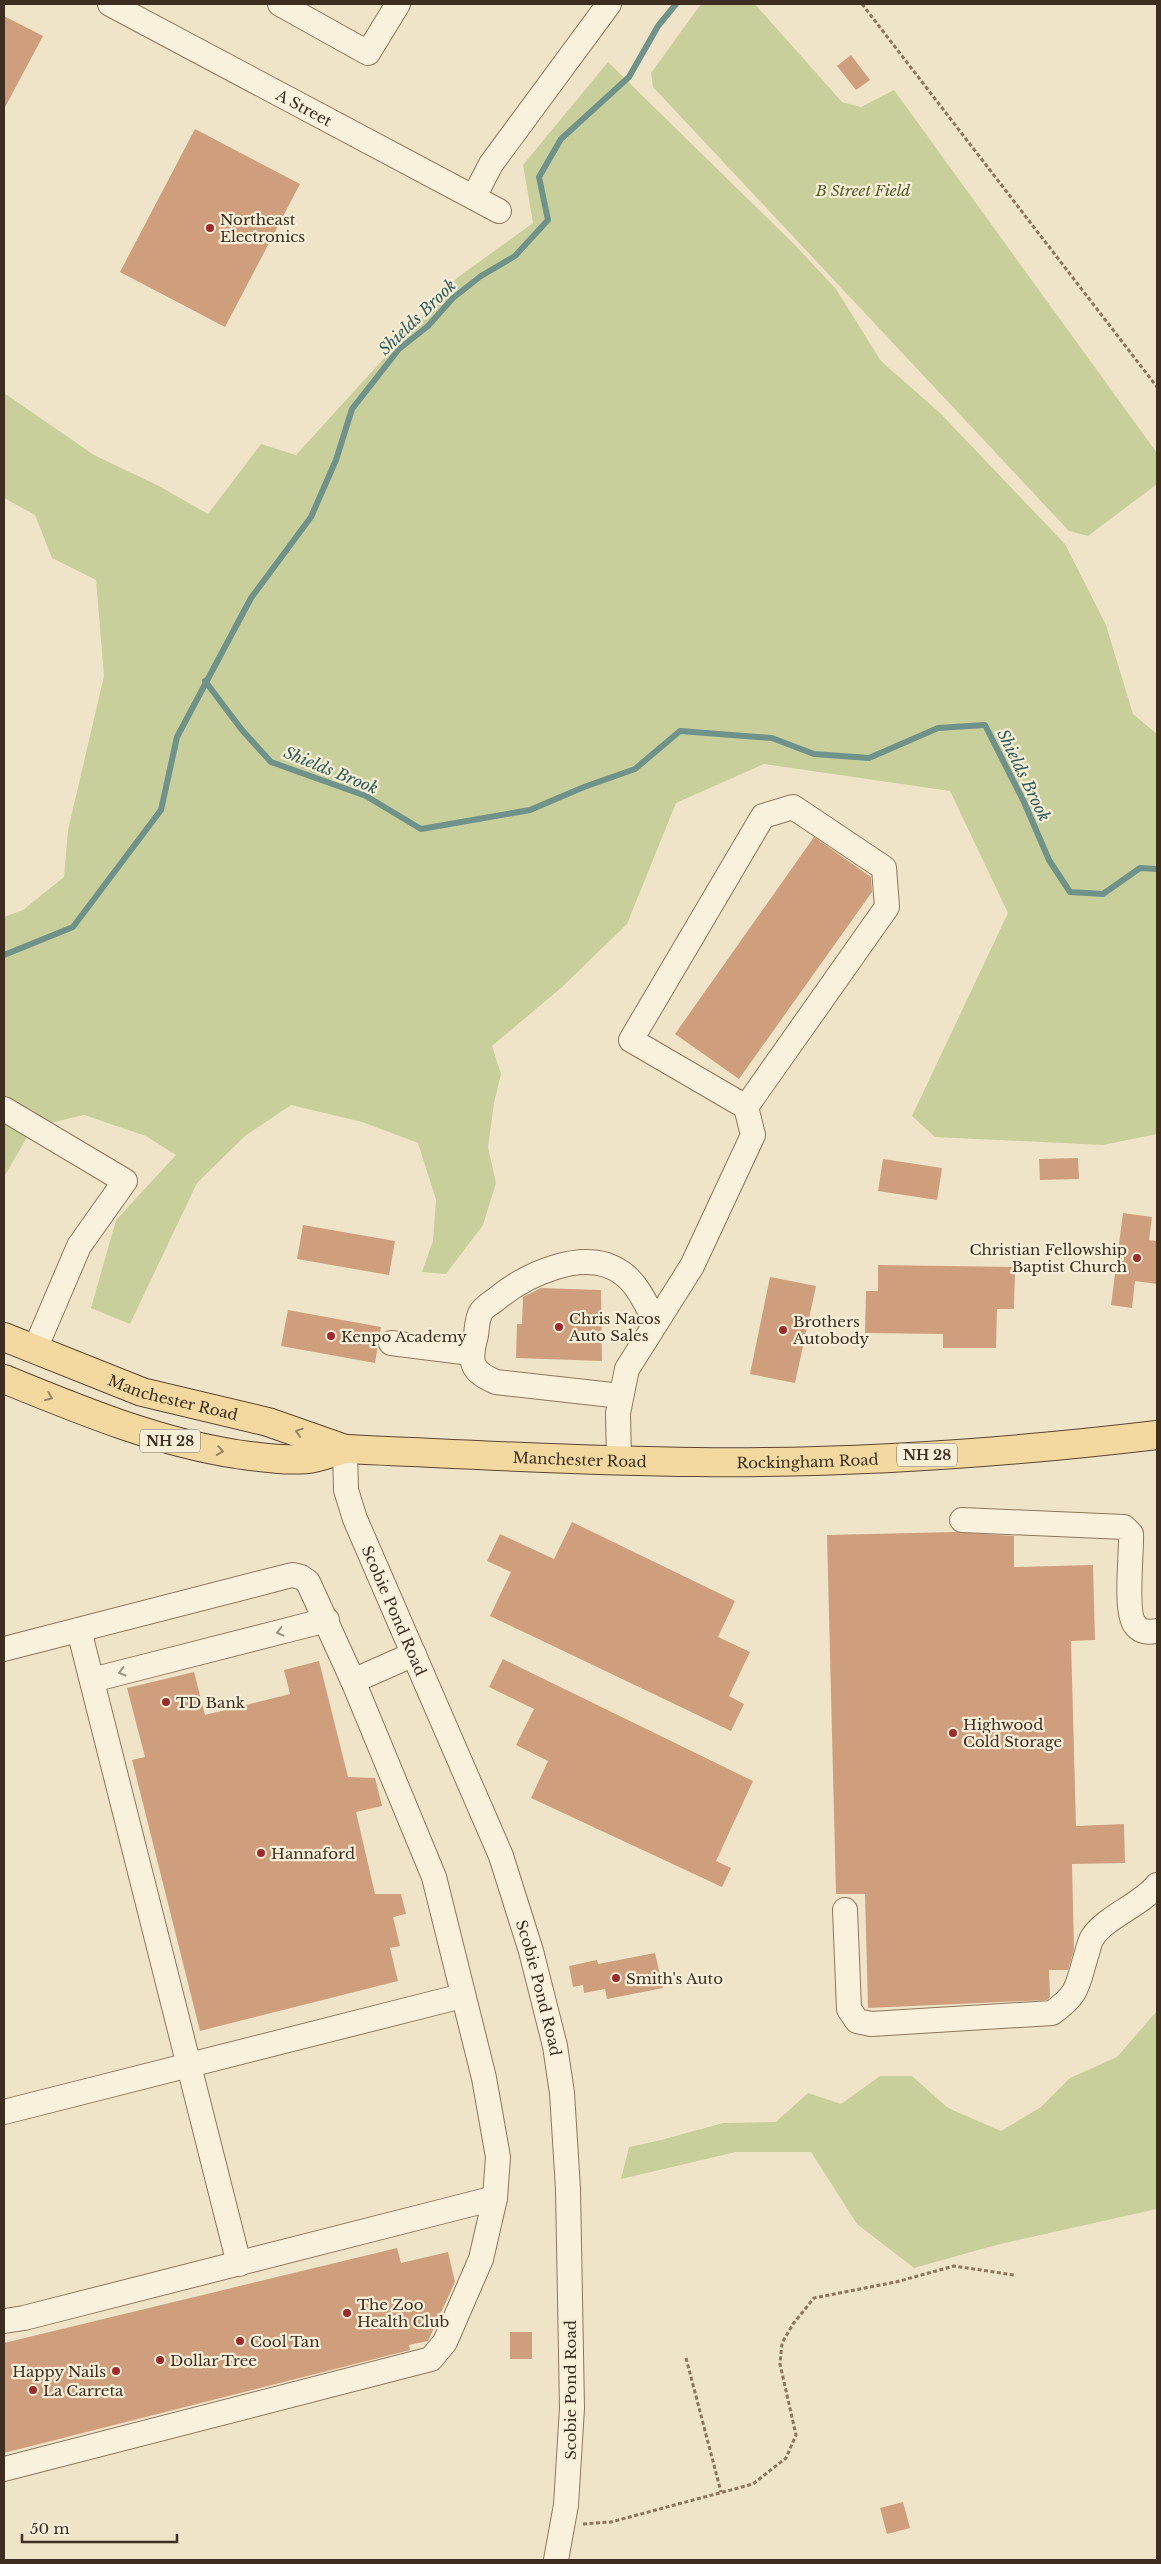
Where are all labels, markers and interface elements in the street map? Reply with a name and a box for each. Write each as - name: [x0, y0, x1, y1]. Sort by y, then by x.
- street label: A Street: [272, 84, 336, 130]
- park label: B Street Field: [815, 181, 910, 200]
- place label: Northeast Electronics: [220, 210, 305, 246]
- marker: Northeast Electronics: [204, 222, 216, 234]
- water label: Shields Brook: [374, 275, 460, 359]
- water label: Shields Brook: [993, 726, 1055, 824]
- water label: Shields Brook: [281, 742, 381, 798]
- place label: Christian Fellowship Baptist Church: [969, 1240, 1127, 1276]
- marker: Christian Fellowship Baptist Church: [1131, 1252, 1143, 1264]
- place label: Chris Nacos Auto Sales: [568, 1309, 661, 1345]
- place label: Brothers Autobody: [792, 1312, 870, 1348]
- marker: Chris Nacos Auto Sales: [553, 1321, 565, 1333]
- marker: Brothers Autobody: [777, 1324, 789, 1336]
- place label: Kenpo Academy: [341, 1327, 467, 1346]
- marker: Kenpo Academy: [325, 1330, 337, 1342]
- street label: Manchester Road: [105, 1370, 240, 1424]
- one-way arrow: [44, 1391, 53, 1402]
- one-way arrow: [295, 1427, 304, 1437]
- road number: NH 28: [140, 1430, 200, 1452]
- road number: NH 28: [897, 1444, 957, 1466]
- one-way arrow: [216, 1446, 225, 1456]
- street label: Manchester Road: [512, 1447, 647, 1471]
- street label: Rockingham Road: [736, 1449, 879, 1472]
- street label: Scobie Pond Road: [358, 1542, 431, 1678]
- one-way arrow: [275, 1626, 284, 1637]
- one-way arrow: [118, 1666, 127, 1677]
- place label: TD Bank: [176, 1693, 246, 1712]
- marker: TD Bank: [160, 1696, 172, 1708]
- place label: Highwood Cold Storage: [963, 1715, 1062, 1751]
- marker: Highwood Cold Storage: [947, 1727, 959, 1739]
- place label: Hannaford: [271, 1844, 355, 1863]
- marker: Hannaford: [255, 1847, 267, 1859]
- street label: Scobie Pond Road: [512, 1917, 566, 2057]
- place label: Smith's Auto: [626, 1969, 723, 1988]
- marker: Smith's Auto: [610, 1972, 622, 1984]
- place label: The Zoo Health Club: [357, 2295, 450, 2331]
- marker: The Zoo Health Club: [341, 2307, 353, 2319]
- street label: Scobie Pond Road: [561, 2320, 580, 2460]
- place label: Cool Tan: [250, 2332, 320, 2351]
- marker: Cool Tan: [234, 2335, 246, 2347]
- place label: Dollar Tree: [170, 2351, 257, 2370]
- marker: Dollar Tree: [154, 2354, 166, 2366]
- place label: Happy Nails: [12, 2362, 106, 2381]
- marker: Happy Nails: [110, 2365, 122, 2377]
- place label: La Carreta: [43, 2381, 124, 2400]
- marker: La Carreta: [27, 2384, 39, 2396]
- scale bar: [22, 2512, 178, 2544]
- text: 50 m: [30, 2519, 70, 2538]

